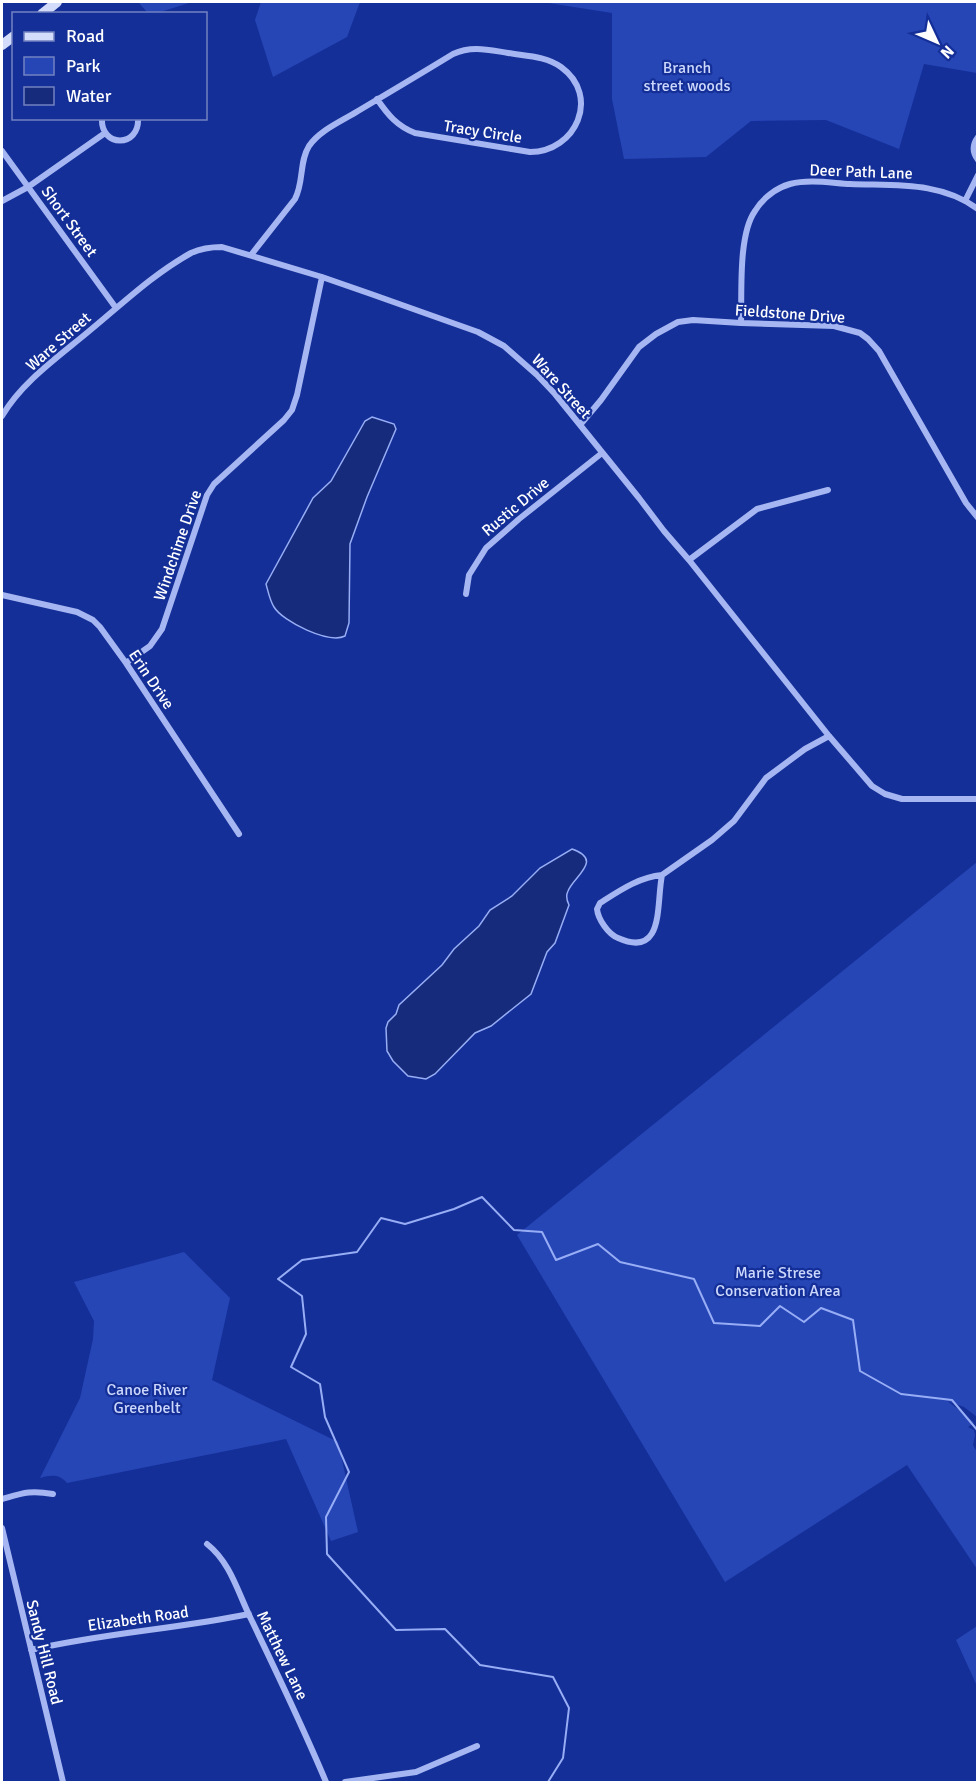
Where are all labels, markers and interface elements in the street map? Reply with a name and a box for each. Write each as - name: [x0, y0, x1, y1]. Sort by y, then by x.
- legend: [12, 12, 207, 120]
- north arrow: [907, 12, 967, 72]
- text: Road: [66, 25, 105, 47]
- text: N: [936, 41, 958, 63]
- text: Park: [66, 55, 101, 77]
- park label: Branch street woods: [644, 58, 730, 96]
- text: Water: [66, 85, 112, 107]
- street label: Tracy Circle: [442, 116, 523, 148]
- street label: Deer Path Lane: [809, 160, 913, 184]
- street label: Short Street: [37, 182, 102, 261]
- street label: Fieldstone Drive: [734, 300, 846, 328]
- street label: Ware Street: [22, 308, 96, 376]
- street label: Ware Street: [527, 350, 596, 423]
- street label: Rustic Drive: [478, 473, 553, 541]
- street label: Windchime Drive: [150, 487, 206, 603]
- street label: Erin Drive: [124, 646, 178, 713]
- park label: Marie Strese Conservation Area: [715, 1263, 841, 1301]
- park label: Canoe River Greenbelt: [107, 1380, 188, 1418]
- street label: Sandy Hill Road: [21, 1598, 67, 1707]
- street label: Elizabeth Road: [86, 1602, 190, 1636]
- street label: Matthew Lane: [252, 1608, 312, 1703]

